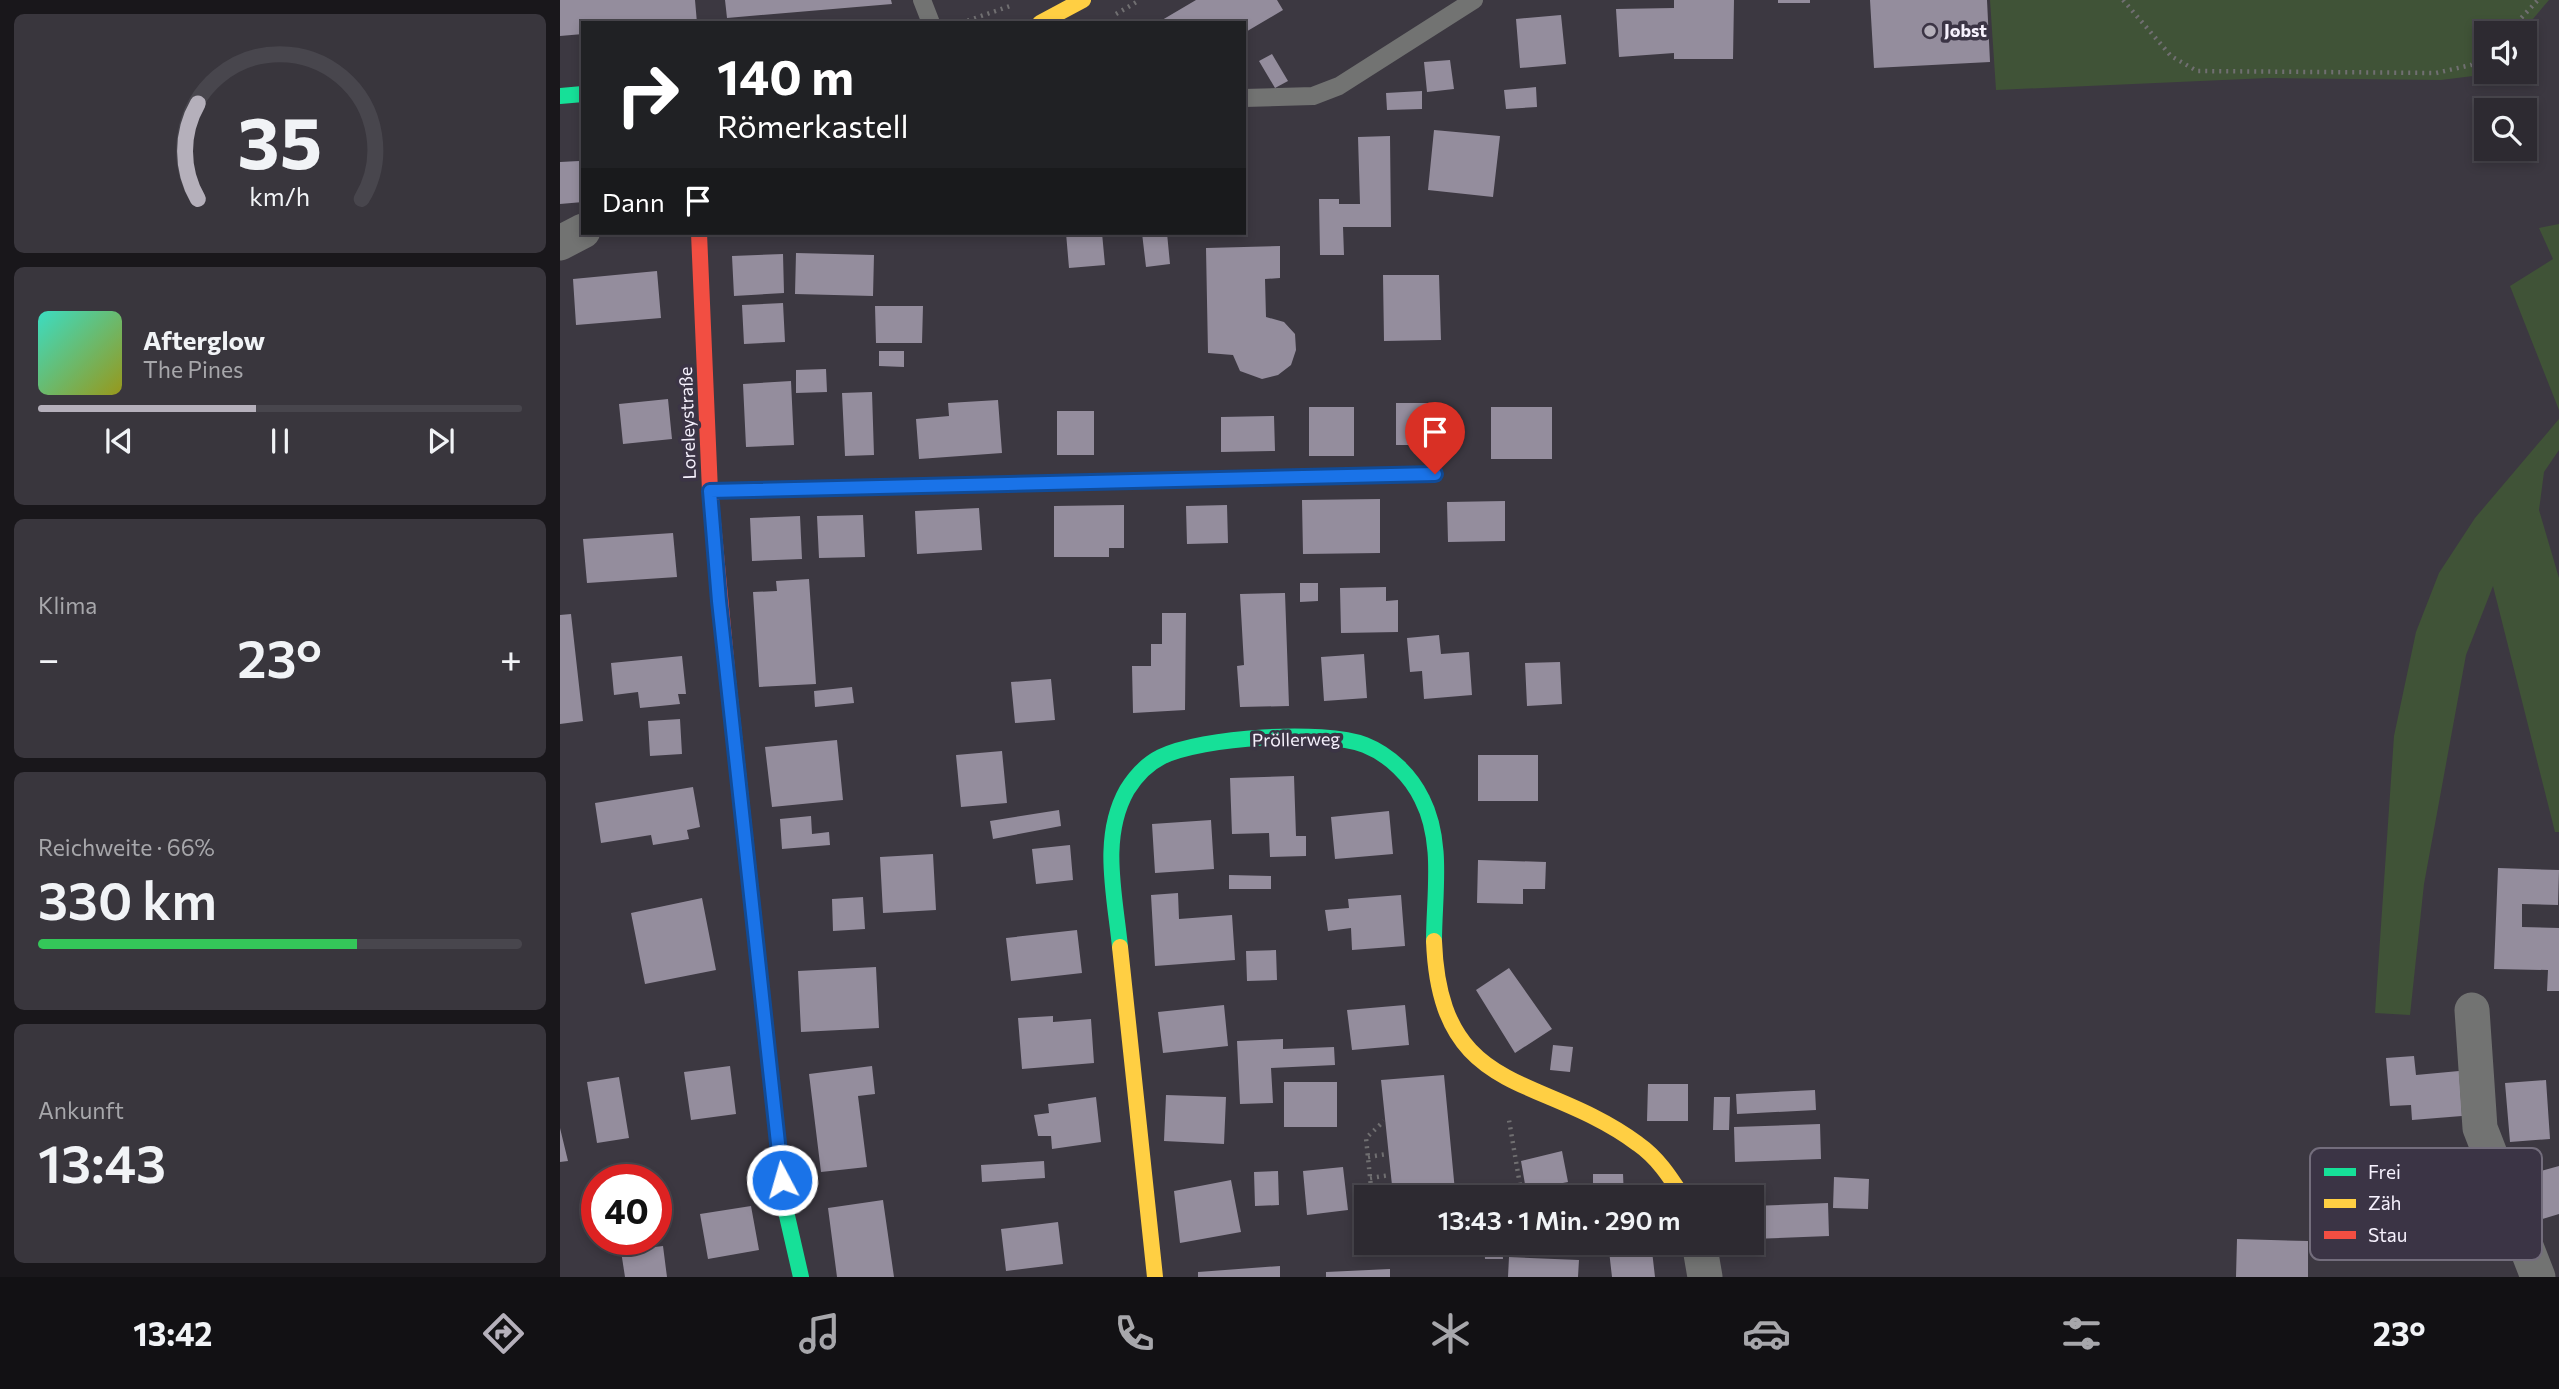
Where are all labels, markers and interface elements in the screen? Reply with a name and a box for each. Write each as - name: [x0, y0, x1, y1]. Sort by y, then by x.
- place label: Jobst: [1944, 19, 1987, 41]
- map controls: [2474, 21, 2537, 161]
- button: sound: [2474, 21, 2537, 84]
- marker: Jobst: [1922, 23, 1938, 39]
- text: 140 m: [717, 45, 854, 105]
- icon: right: [602, 49, 693, 140]
- text: 35: [238, 96, 322, 185]
- button: search: [2474, 98, 2537, 161]
- text: Römerkastell: [717, 105, 909, 145]
- text: km/h: [250, 181, 310, 211]
- icon: arrive: [679, 182, 717, 220]
- text: Dann: [602, 186, 665, 217]
- text: Afterglow: [143, 324, 265, 355]
- text: The Pines: [143, 355, 244, 383]
- street label: Loreleystraße: [674, 366, 700, 480]
- pin: [1405, 402, 1465, 474]
- icon: arrive: [1416, 413, 1454, 451]
- icon: previous: [100, 422, 138, 460]
- icon: pause: [261, 422, 299, 460]
- icon: next: [422, 422, 460, 460]
- text: Klima: [38, 591, 97, 619]
- text: 23°: [237, 625, 322, 689]
- text: −: [38, 634, 60, 681]
- text: +: [500, 634, 522, 681]
- street label: Pröllerweg: [1252, 727, 1340, 751]
- text: Reichweite · 66%: [38, 833, 215, 861]
- text: 330 km: [38, 867, 217, 931]
- text: Ankunft: [38, 1096, 124, 1124]
- text: 13:43: [38, 1130, 166, 1194]
- position arrow: [745, 1143, 819, 1217]
- legend: [2310, 1148, 2542, 1260]
- text: Frei: [2368, 1160, 2401, 1183]
- speed limit sign: 40: [581, 1164, 672, 1255]
- text: Zäh: [2368, 1191, 2402, 1214]
- text: 13:43 · 1 Min. · 290 m: [1438, 1204, 1680, 1235]
- text: Stau: [2368, 1223, 2407, 1246]
- icon: directions: [479, 1309, 528, 1358]
- icon: music: [795, 1309, 844, 1358]
- icon: phone: [1110, 1309, 1159, 1358]
- icon: climate: [1426, 1309, 1475, 1358]
- icon: car: [1742, 1309, 1791, 1358]
- icon: filters: [2057, 1309, 2106, 1358]
- text: 13:42: [133, 1313, 212, 1353]
- text: 23°: [2373, 1313, 2426, 1353]

